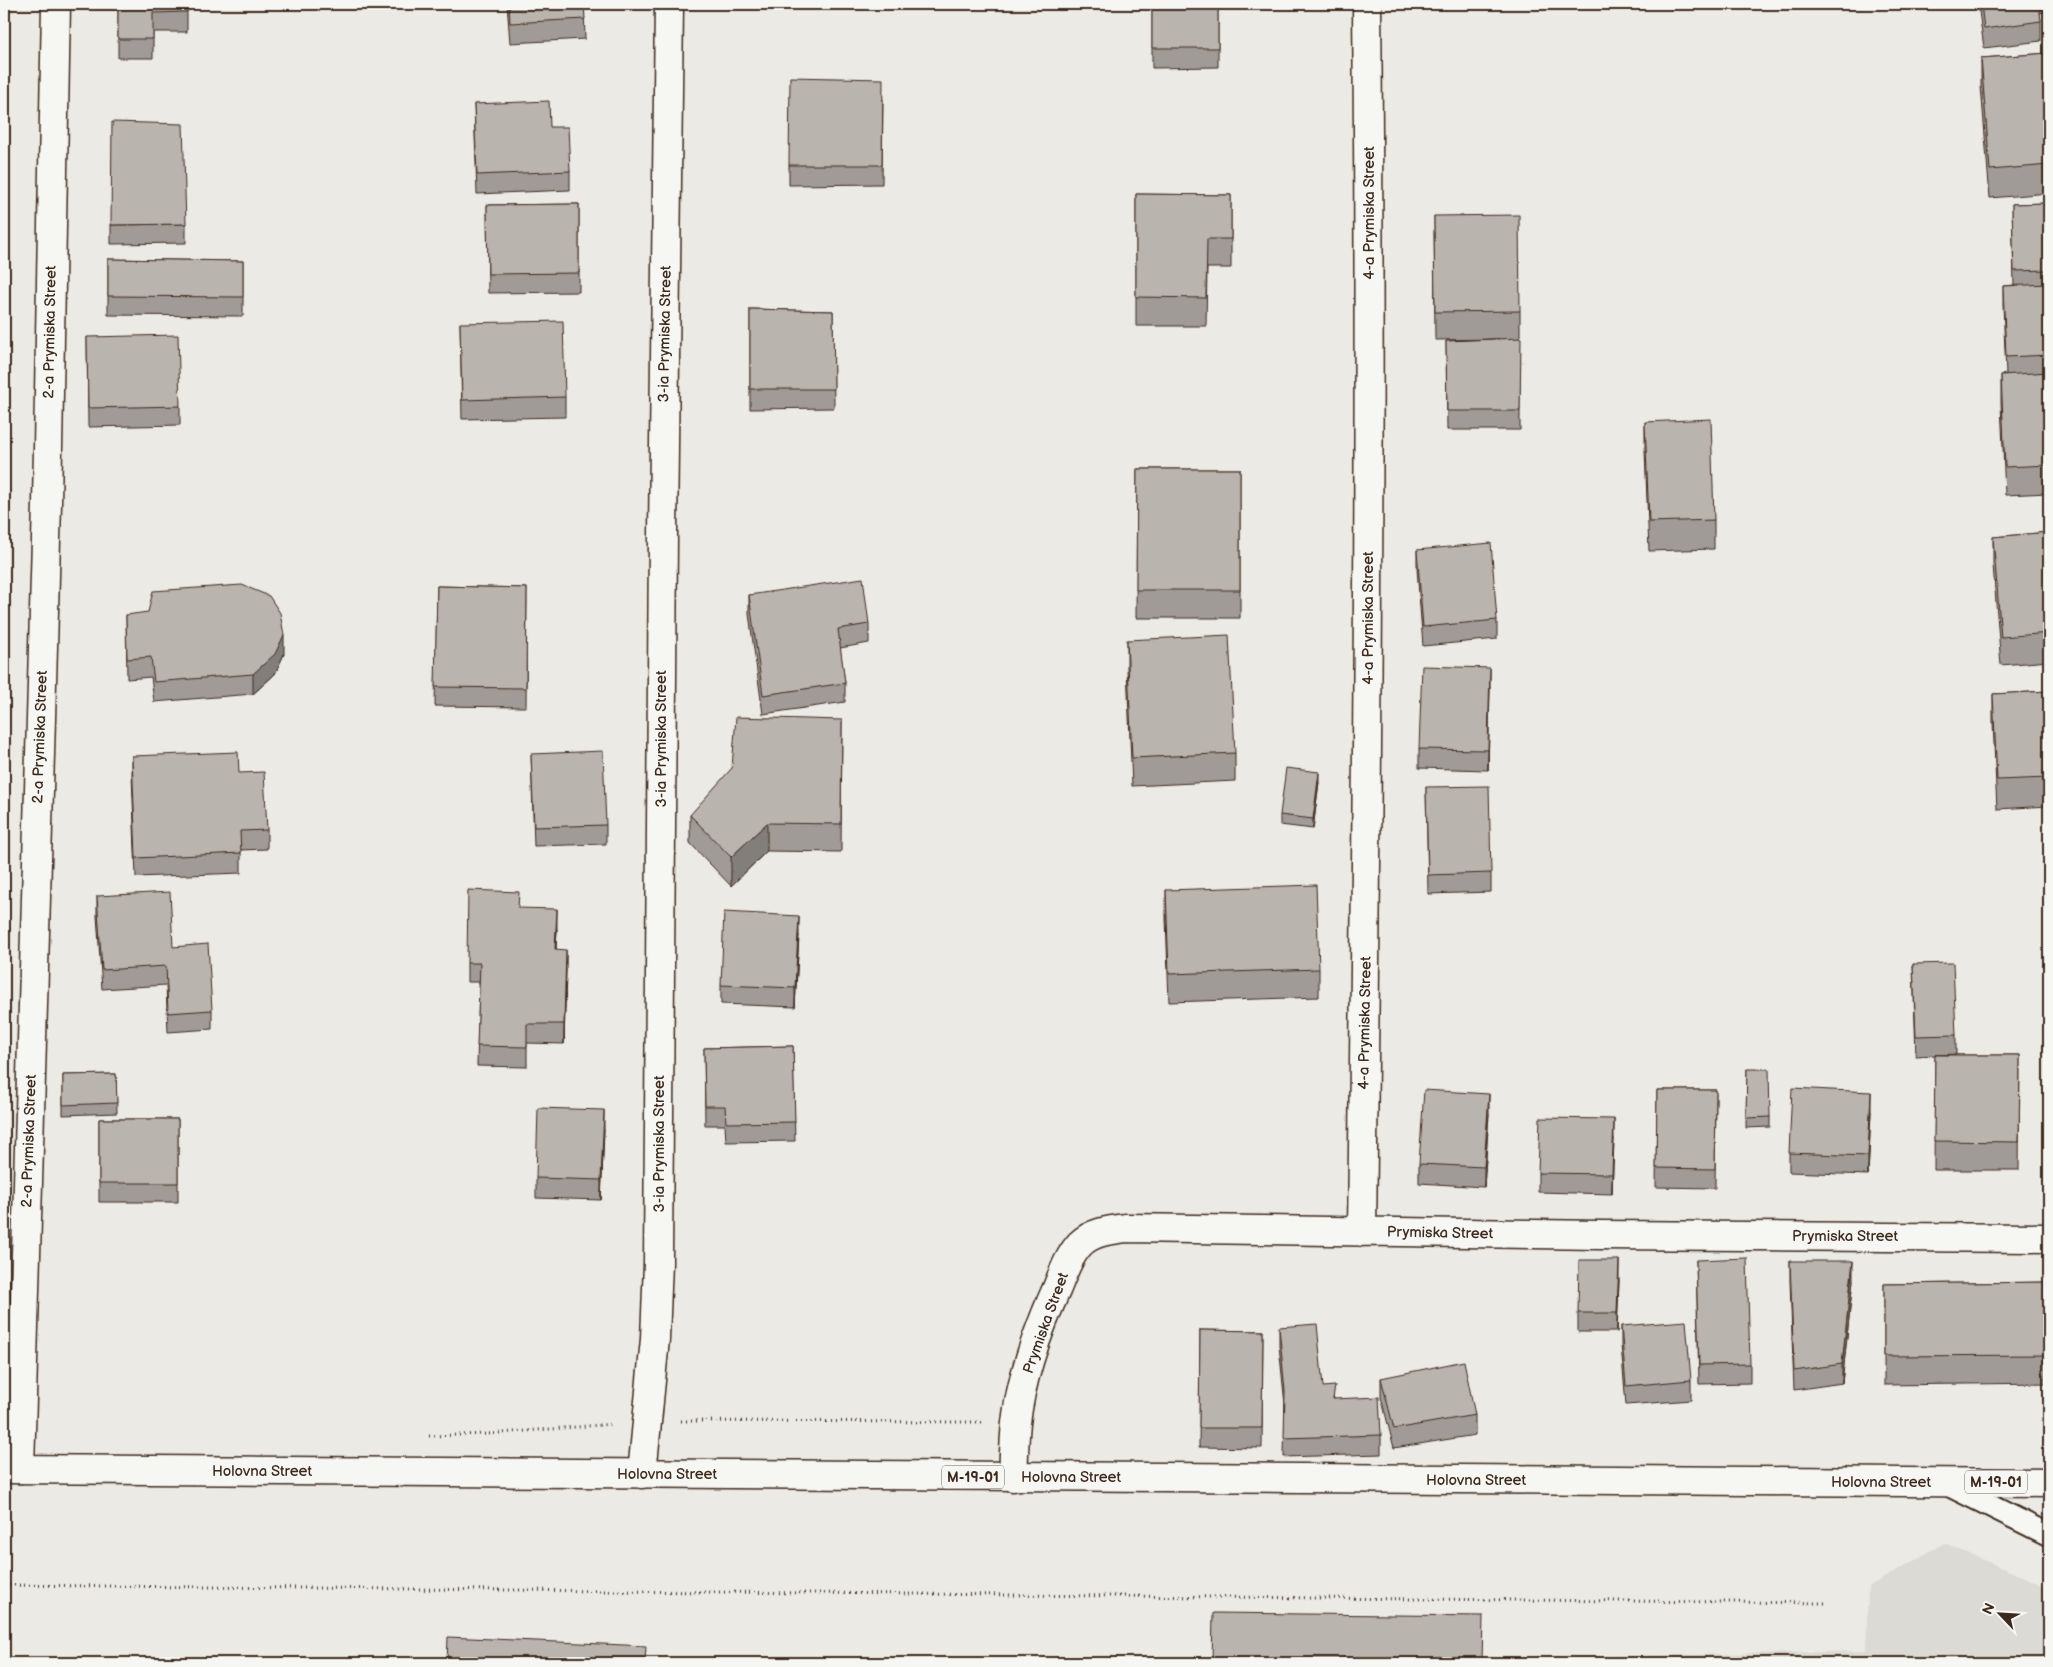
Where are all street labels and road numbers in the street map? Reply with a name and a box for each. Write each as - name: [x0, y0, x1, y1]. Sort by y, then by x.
- street label: 4-a Prymiska Street: [1360, 146, 1379, 280]
- street label: 2-a Prymiska Street: [39, 265, 61, 399]
- street label: 3-ia Prymiska Street: [654, 265, 676, 403]
- street label: 4-a Prymiska Street: [1359, 551, 1378, 685]
- street label: 2-a Prymiska Street: [28, 670, 52, 804]
- street label: 3-ia Prymiska Street: [652, 670, 671, 808]
- street label: 4-a Prymiska Street: [1354, 956, 1376, 1090]
- street label: 2-a Prymiska Street: [17, 1074, 41, 1208]
- street label: 3-ia Prymiska Street: [650, 1075, 669, 1213]
- street label: Prymiska Street: [1387, 1223, 1494, 1243]
- street label: Prymiska Street: [1792, 1227, 1899, 1246]
- street label: Prymiska Street: [1019, 1269, 1073, 1376]
- street label: Holovna Street: [212, 1462, 313, 1481]
- street label: Holovna Street: [617, 1465, 718, 1484]
- road number: М-19-01: [942, 1465, 1004, 1488]
- street label: Holovna Street: [1021, 1468, 1122, 1487]
- road number: М-19-01: [1965, 1470, 2027, 1494]
- street label: Holovna Street: [1426, 1471, 1527, 1490]
- street label: Holovna Street: [1831, 1473, 1932, 1492]

